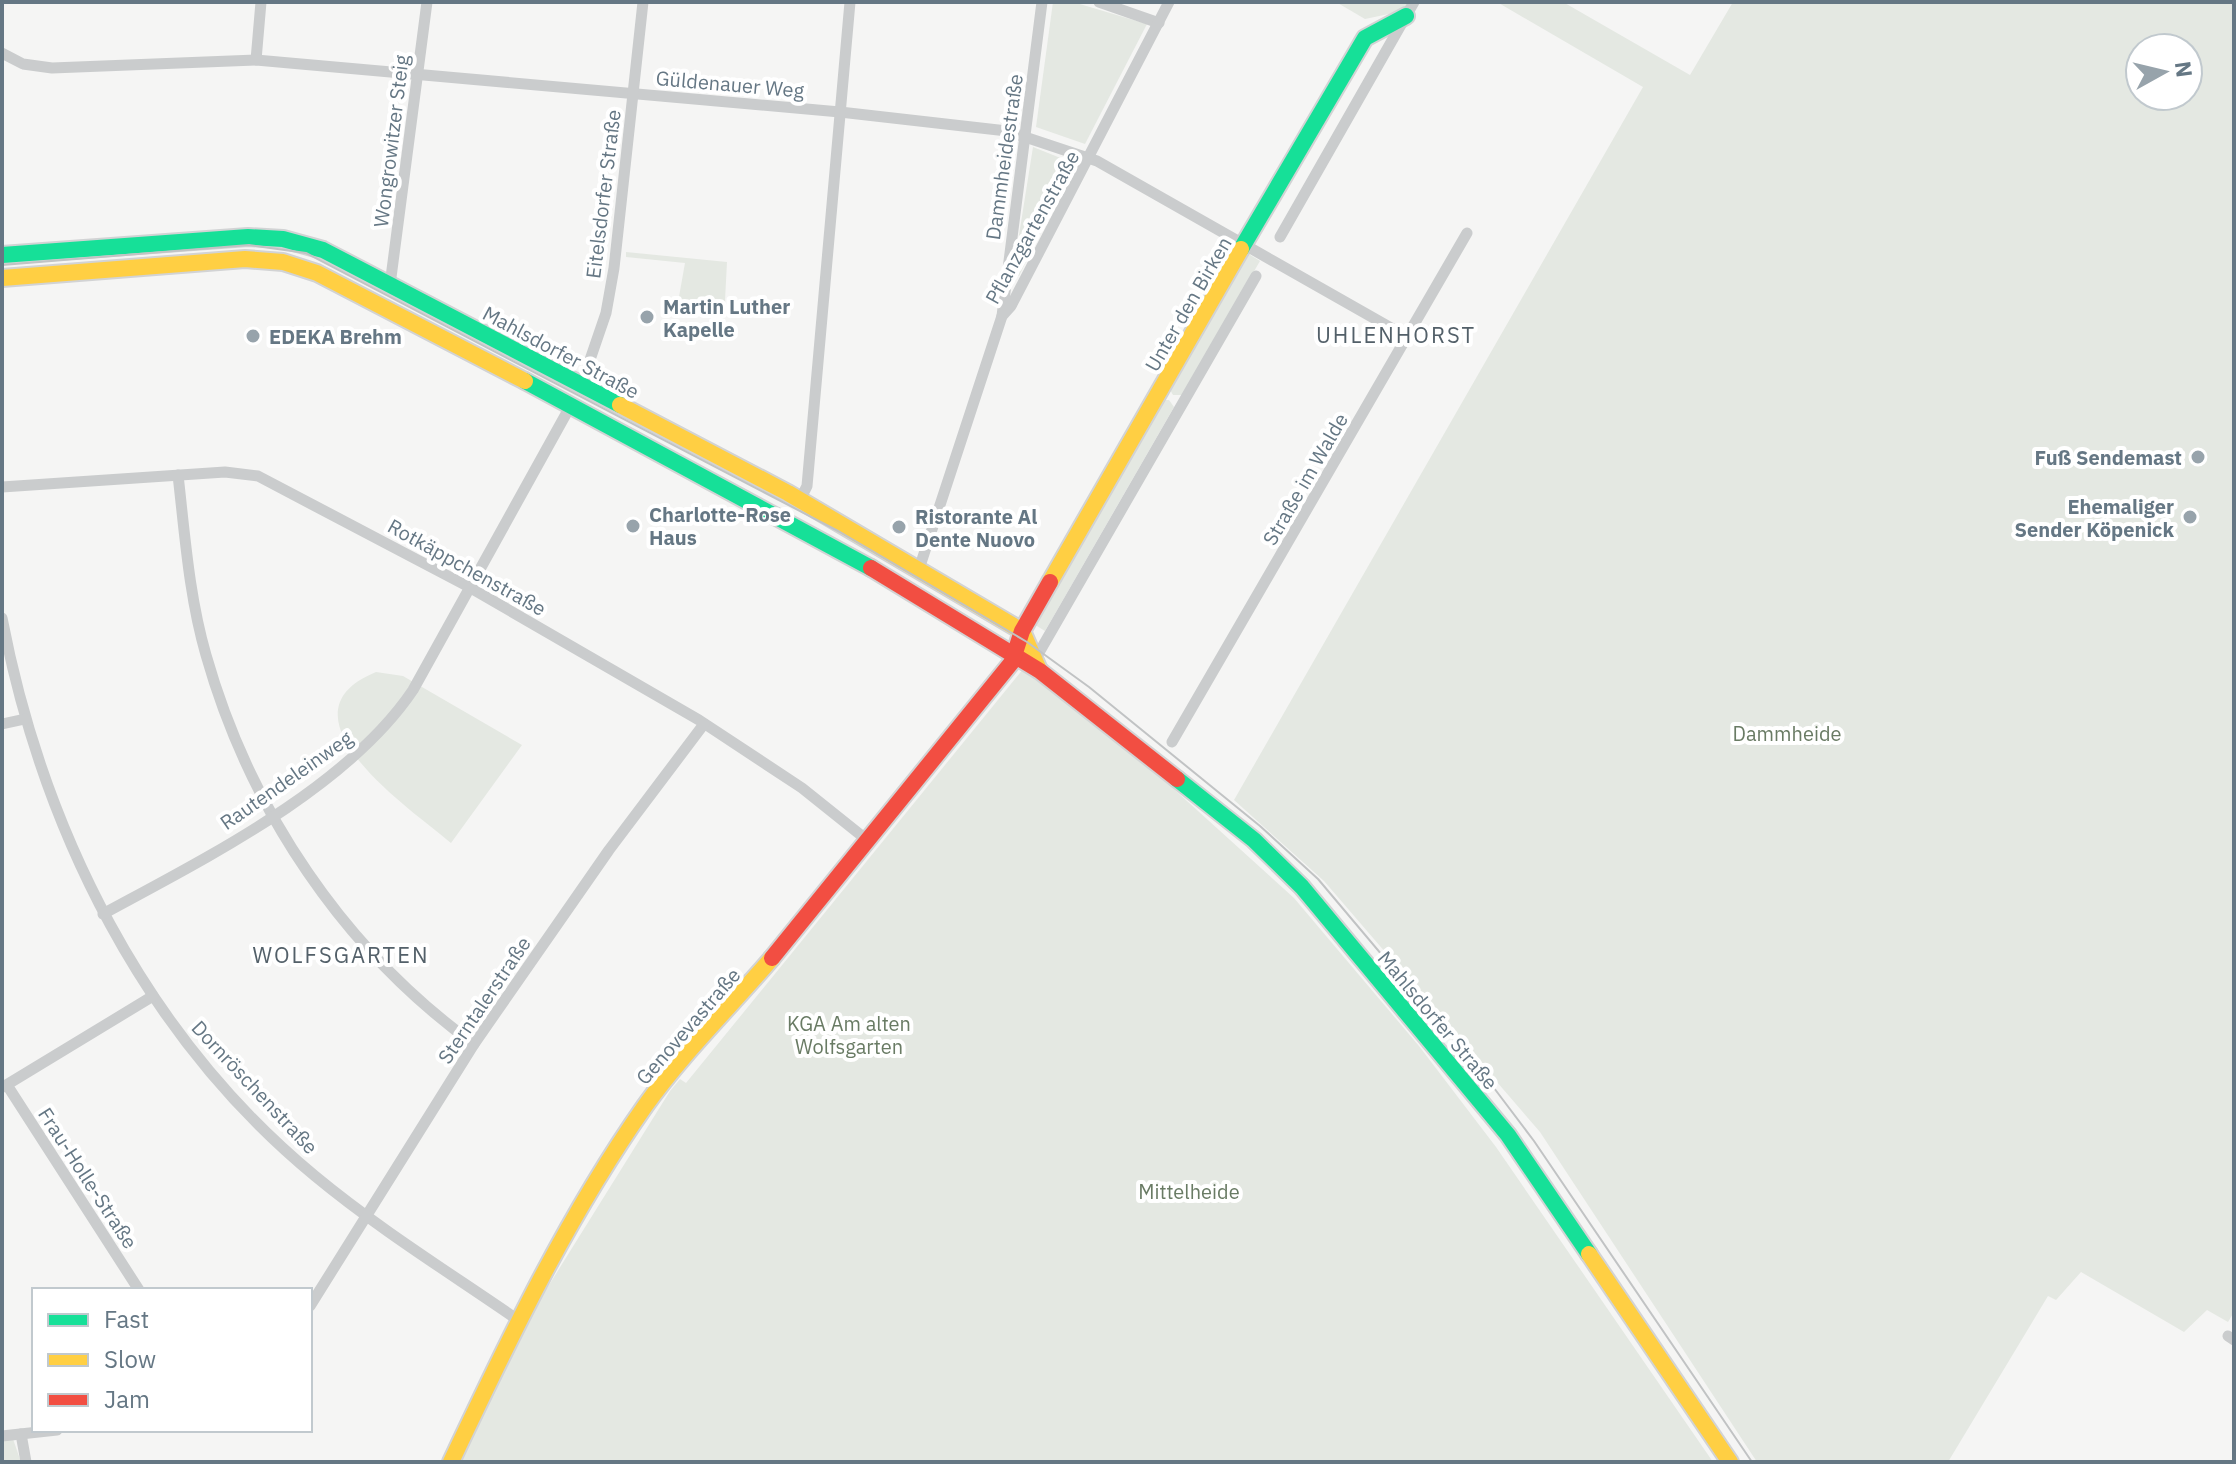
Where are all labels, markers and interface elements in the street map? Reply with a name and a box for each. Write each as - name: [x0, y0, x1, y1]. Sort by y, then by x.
- north arrow: [2124, 32, 2204, 112]
- street label: Wongrowitzer Steig: [367, 53, 415, 229]
- text: N: [2169, 59, 2200, 79]
- street label: Güldenauer Weg: [655, 64, 806, 104]
- street label: Dammheidestraße: [979, 72, 1029, 242]
- street label: Eitelsdorfer Straße: [579, 108, 627, 280]
- street label: Pflanzgartenstraße: [979, 145, 1085, 309]
- street label: Unter den Birken: [1138, 232, 1238, 376]
- place label: Martin Luther Kapelle: [663, 293, 790, 343]
- street label: Mahlsdorfer Straße: [478, 299, 644, 405]
- marker: Martin Luther Kapelle: [638, 308, 656, 326]
- district label: UHLENHORST: [1316, 320, 1476, 349]
- place label: EDEKA Brehm: [269, 323, 402, 350]
- marker: EDEKA Brehm: [244, 327, 262, 345]
- street label: Straße im Walde: [1256, 408, 1354, 550]
- place label: Fuß Sendemast: [2034, 444, 2182, 471]
- marker: Fuß Sendemast: [2189, 448, 2207, 466]
- place label: Ehemaliger Sender Köpenick: [2015, 493, 2174, 543]
- place label: Charlotte-Rose Haus: [649, 501, 791, 551]
- place label: Ristorante Al Dente Nuovo: [915, 503, 1037, 553]
- marker: Ehemaliger Sender Köpenick: [2181, 508, 2199, 526]
- street label: Rotkäppchenstraße: [383, 512, 551, 622]
- marker: Charlotte-Rose Haus: [624, 517, 642, 535]
- marker: Ristorante Al Dente Nuovo: [890, 518, 908, 536]
- park label: Dammheide: [1733, 720, 1841, 747]
- street label: Rautendeleinweg: [214, 724, 358, 836]
- street label: Sterntalerstraße: [431, 931, 537, 1069]
- district label: WOLFSGARTEN: [252, 940, 430, 969]
- street label: Mahlsdorfer Straße: [1372, 945, 1504, 1095]
- street label: Genovevastraße: [630, 962, 746, 1090]
- park label: KGA Am alten Wolfsgarten: [787, 1010, 911, 1060]
- street label: Dornröschenstraße: [186, 1014, 324, 1160]
- street label: Frau-Holle-Straße: [32, 1102, 144, 1254]
- park label: Mittelheide: [1138, 1178, 1240, 1205]
- legend: [32, 1288, 312, 1432]
- text: Fast: [104, 1303, 149, 1335]
- text: Slow: [104, 1343, 156, 1375]
- text: Jam: [104, 1383, 150, 1415]

